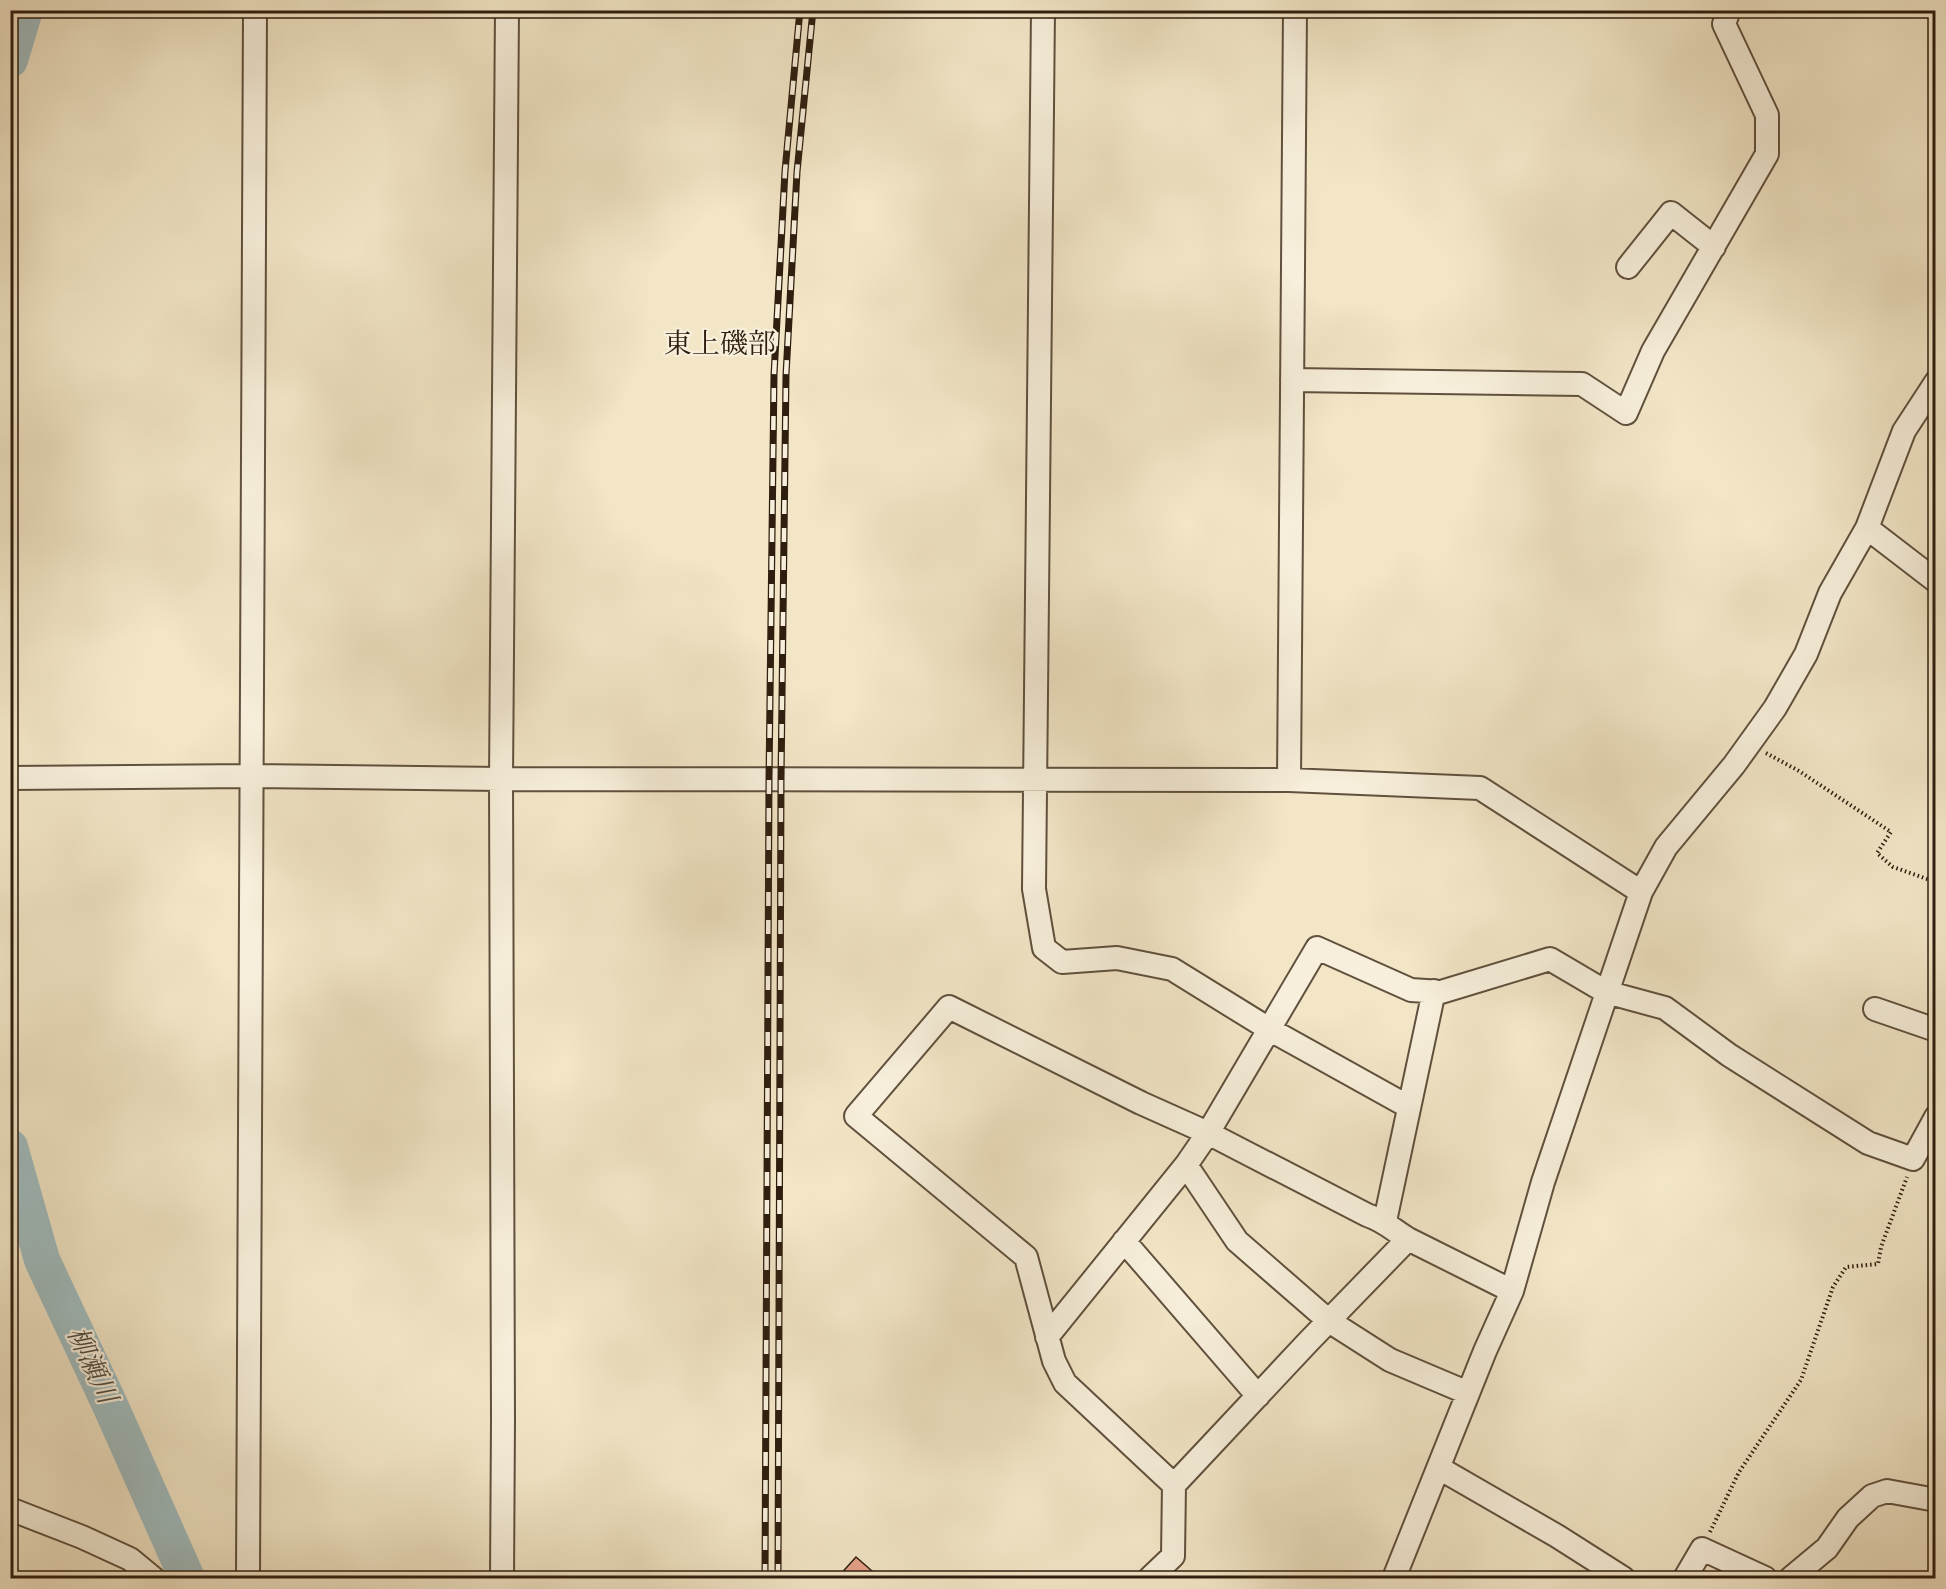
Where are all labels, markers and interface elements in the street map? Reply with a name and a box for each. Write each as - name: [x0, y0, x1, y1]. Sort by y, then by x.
- district label: 東上磯部: [664, 326, 776, 366]
- water label: 柳瀬川: [55, 1321, 126, 1414]

